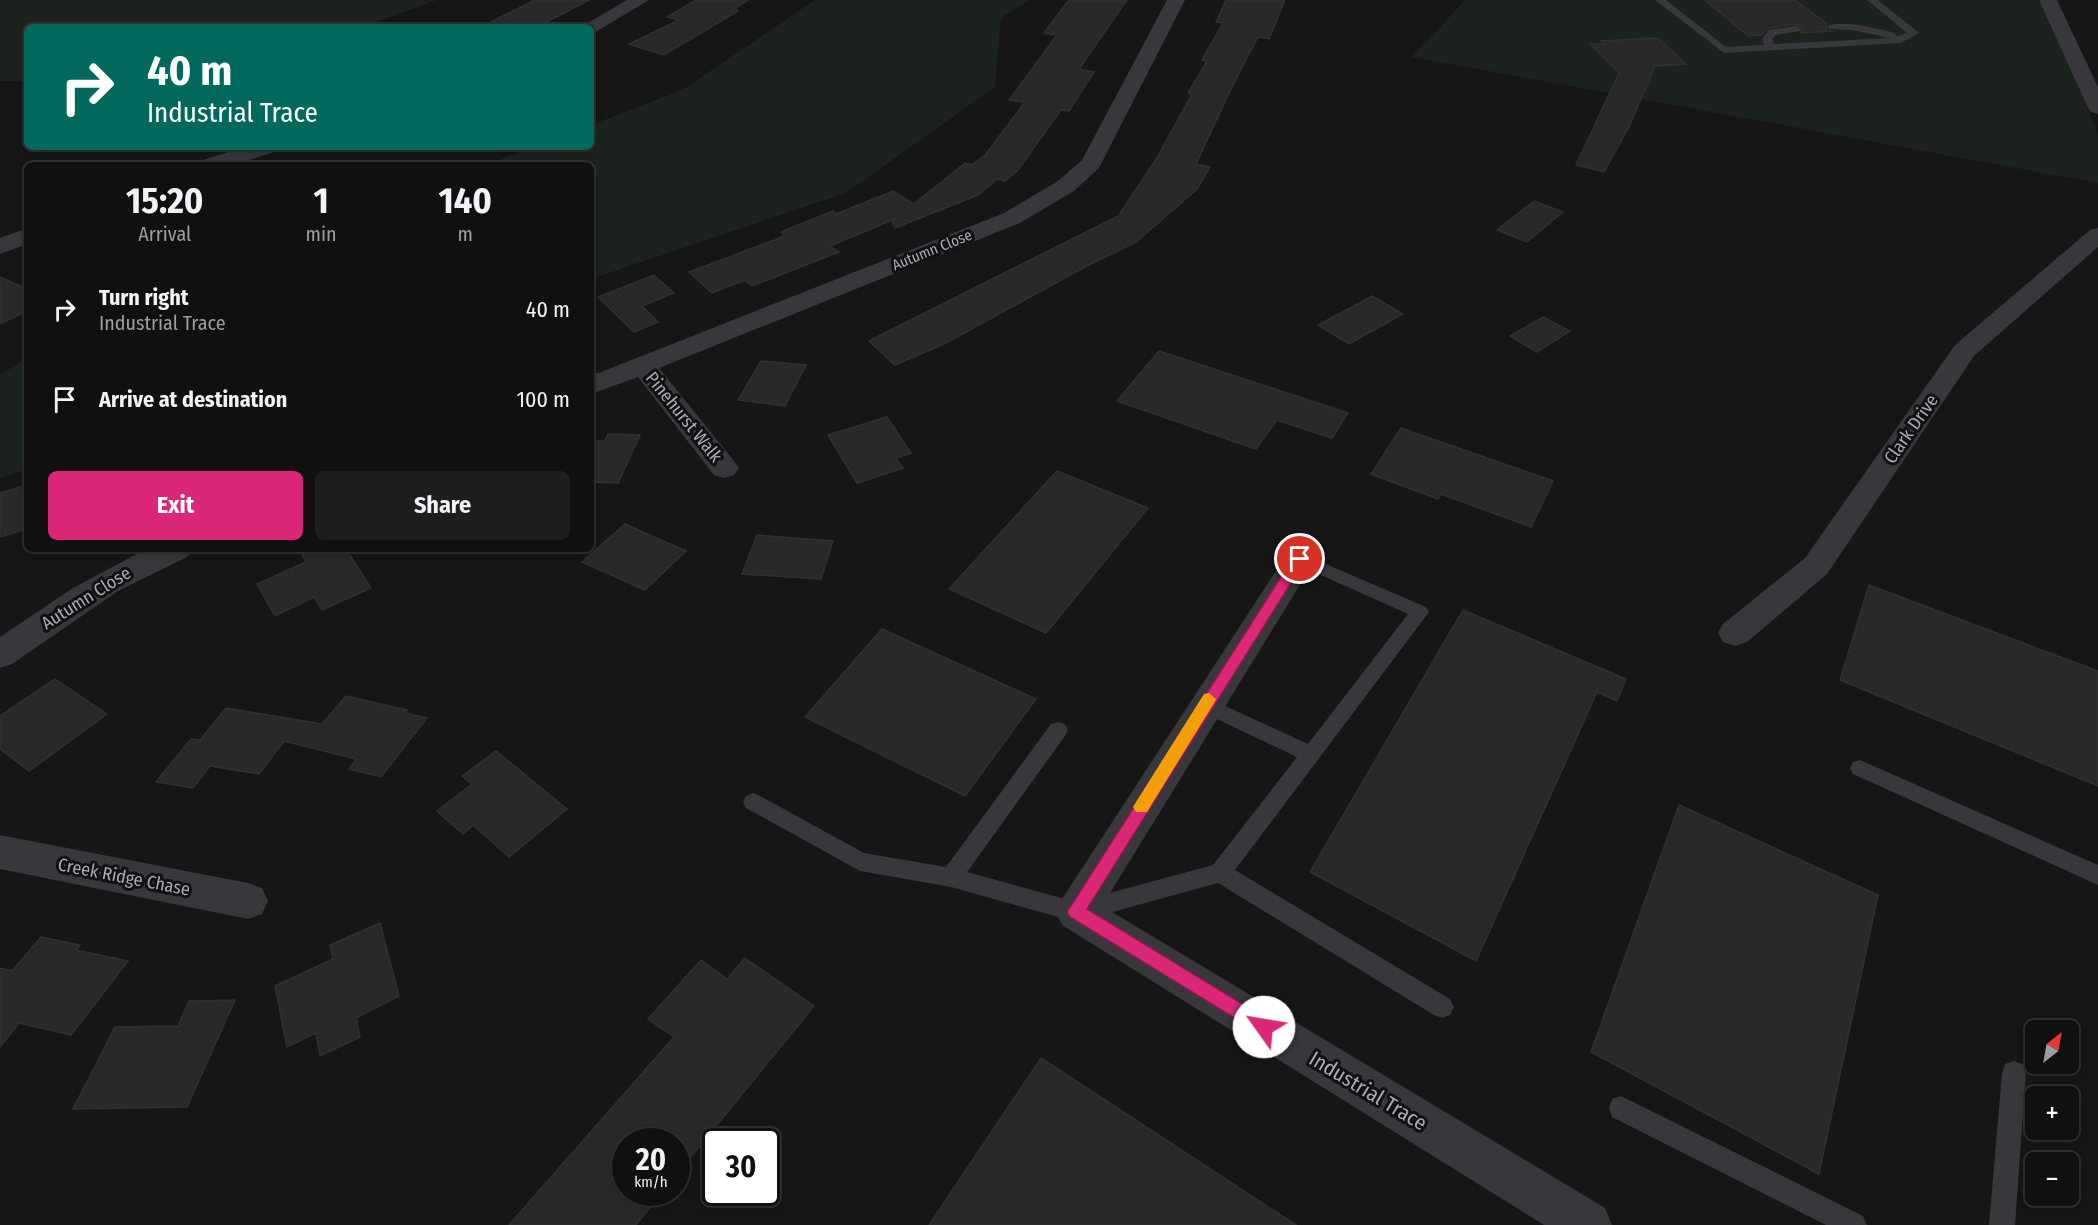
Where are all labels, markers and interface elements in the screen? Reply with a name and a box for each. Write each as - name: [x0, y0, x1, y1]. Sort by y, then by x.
- text: 40 m: [147, 46, 232, 96]
- icon: right: [48, 48, 126, 126]
- text: Industrial Trace: [147, 97, 318, 129]
- text: 15:20: [126, 179, 204, 223]
- text: 1: [313, 179, 329, 223]
- text: 140: [439, 179, 492, 223]
- text: Arrival: [138, 222, 191, 246]
- text: min: [306, 222, 337, 246]
- text: m: [458, 222, 473, 246]
- street label: Autumn Close: [889, 226, 975, 274]
- text: Turn right: [99, 284, 188, 311]
- icon: right: [48, 293, 81, 326]
- text: 40 m: [526, 296, 570, 323]
- text: Industrial Trace: [99, 311, 226, 335]
- street label: Pinehurst Walk: [641, 367, 727, 467]
- icon: arrive: [48, 383, 81, 416]
- text: Arrive at destination: [99, 386, 287, 413]
- text: 100 m: [516, 386, 570, 413]
- street label: Clark Drive: [1879, 390, 1943, 468]
- button: Exit: [48, 471, 303, 540]
- button: Share: [315, 471, 570, 540]
- pin: [1274, 533, 1325, 584]
- icon: arrive: [1283, 542, 1316, 575]
- street label: Autumn Close: [37, 562, 135, 634]
- street label: Creek Ridge Chase: [56, 853, 192, 901]
- position arrow: [1232, 995, 1296, 1059]
- north arrow: [2025, 1020, 2079, 1074]
- map controls: [2025, 1020, 2079, 1206]
- street label: Industrial Trace: [1304, 1046, 1432, 1136]
- button: +: [2025, 1086, 2079, 1140]
- speed limit sign: 30: [702, 1128, 780, 1206]
- text: 20: [636, 1142, 666, 1178]
- button: −: [2025, 1152, 2079, 1206]
- text: km/h: [634, 1173, 668, 1191]

